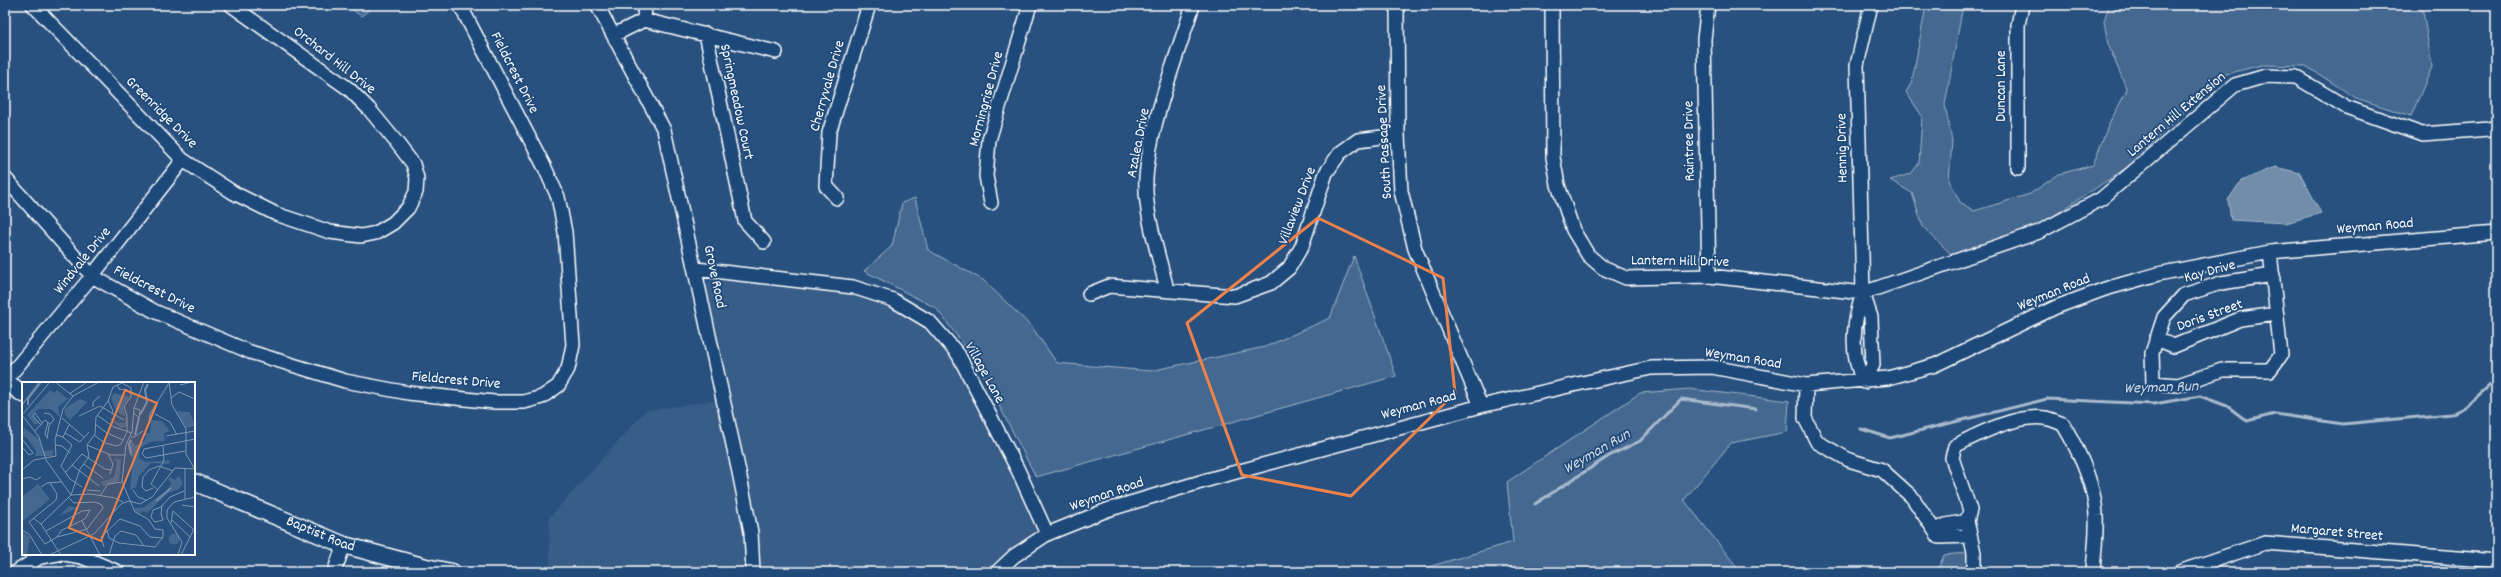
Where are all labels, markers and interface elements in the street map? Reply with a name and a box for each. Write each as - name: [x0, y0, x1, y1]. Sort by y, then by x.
- street label: Orchard Hill Drive: [288, 22, 381, 101]
- street label: Fieldcrest Drive: [484, 28, 544, 118]
- street label: Cherryvale Drive: [804, 37, 852, 134]
- street label: Springmeadow Court: [713, 42, 759, 162]
- street label: Morningrise Drive: [964, 49, 1010, 149]
- street label: Duncan Lane: [1991, 50, 2013, 122]
- street label: Lantern Hill Extension: [2123, 67, 2231, 163]
- street label: Greenridge Drive: [120, 72, 202, 154]
- street label: South Passage Drive: [1371, 84, 1399, 200]
- street label: Raintree Drive: [1678, 100, 1702, 182]
- street label: Azalea Drive: [1121, 106, 1157, 180]
- street label: Hennig Drive: [1831, 113, 1855, 183]
- street label: Villaview Drive: [1273, 164, 1323, 248]
- street label: Weyman Road: [2336, 213, 2414, 241]
- street label: Windvale Drive: [49, 222, 117, 299]
- street label: Grove Road: [697, 243, 731, 311]
- street label: Lantern Hill Drive: [1631, 250, 1730, 274]
- street label: Kay Drive: [2182, 254, 2239, 289]
- street label: Fieldcrest Drive: [109, 260, 199, 320]
- street label: Weyman Road: [2014, 268, 2094, 318]
- street label: Doris Street: [2174, 294, 2247, 338]
- street label: Village Lane: [958, 338, 1010, 408]
- street label: Weyman Road: [1703, 342, 1783, 376]
- street label: Fieldcrest Drive: [411, 366, 502, 396]
- water label: Weyman Run: [2123, 375, 2199, 401]
- inset map: [22, 382, 195, 555]
- street label: Weyman Road: [1379, 385, 1459, 427]
- water label: Weyman Run: [1559, 423, 1635, 481]
- street label: Weyman Road: [1067, 472, 1147, 518]
- street label: Baptist Road: [282, 511, 357, 558]
- street label: Margaret Street: [2290, 518, 2385, 548]

